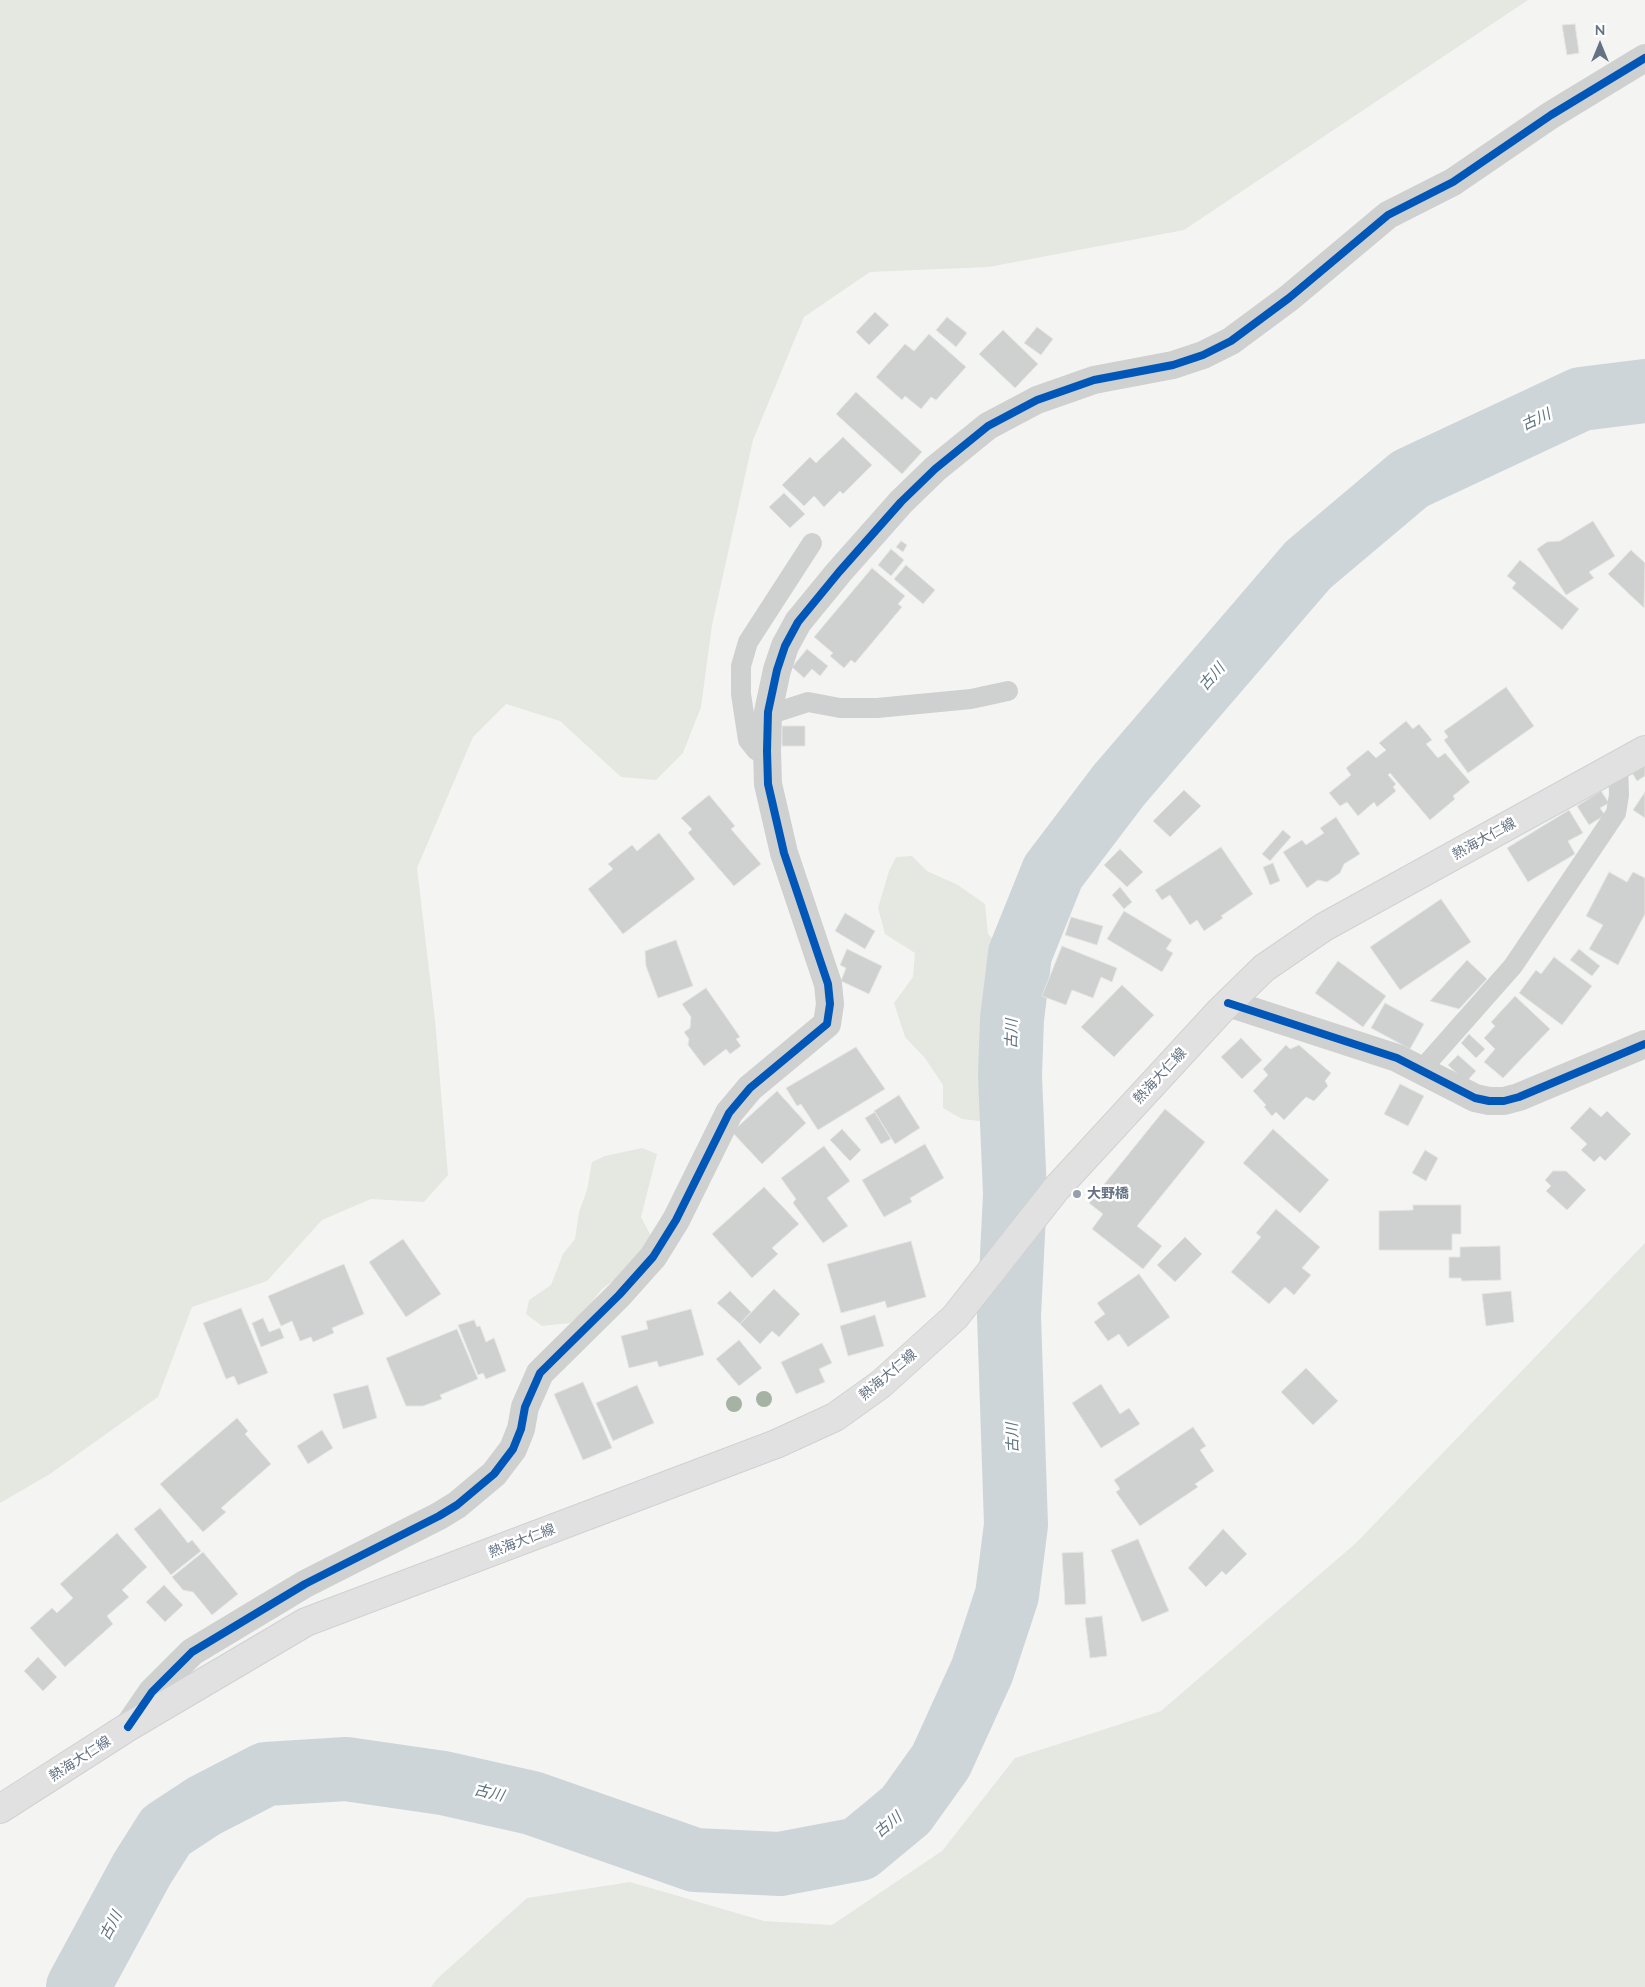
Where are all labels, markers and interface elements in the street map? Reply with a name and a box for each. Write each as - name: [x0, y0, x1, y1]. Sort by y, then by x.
- north arrow: [1575, 20, 1625, 70]
- text: N: [1595, 21, 1605, 39]
- water label: 古川: [1519, 406, 1553, 434]
- water label: 古川: [1195, 660, 1229, 694]
- street label: 熱海大仁線: [1449, 815, 1519, 863]
- water label: 古川: [1003, 1019, 1021, 1049]
- street label: 熱海大仁線: [1130, 1045, 1190, 1107]
- place label: 大野橋: [1087, 1186, 1129, 1202]
- marker: 大野橋: [1071, 1188, 1083, 1200]
- street label: 熱海大仁線: [856, 1346, 920, 1404]
- water label: 古川: [1003, 1423, 1023, 1453]
- street label: 熱海大仁線: [486, 1521, 558, 1561]
- street label: 熱海大仁線: [46, 1733, 114, 1785]
- water label: 古川: [472, 1781, 506, 1805]
- water label: 古川: [871, 1808, 905, 1842]
- water label: 古川: [96, 1909, 126, 1943]

